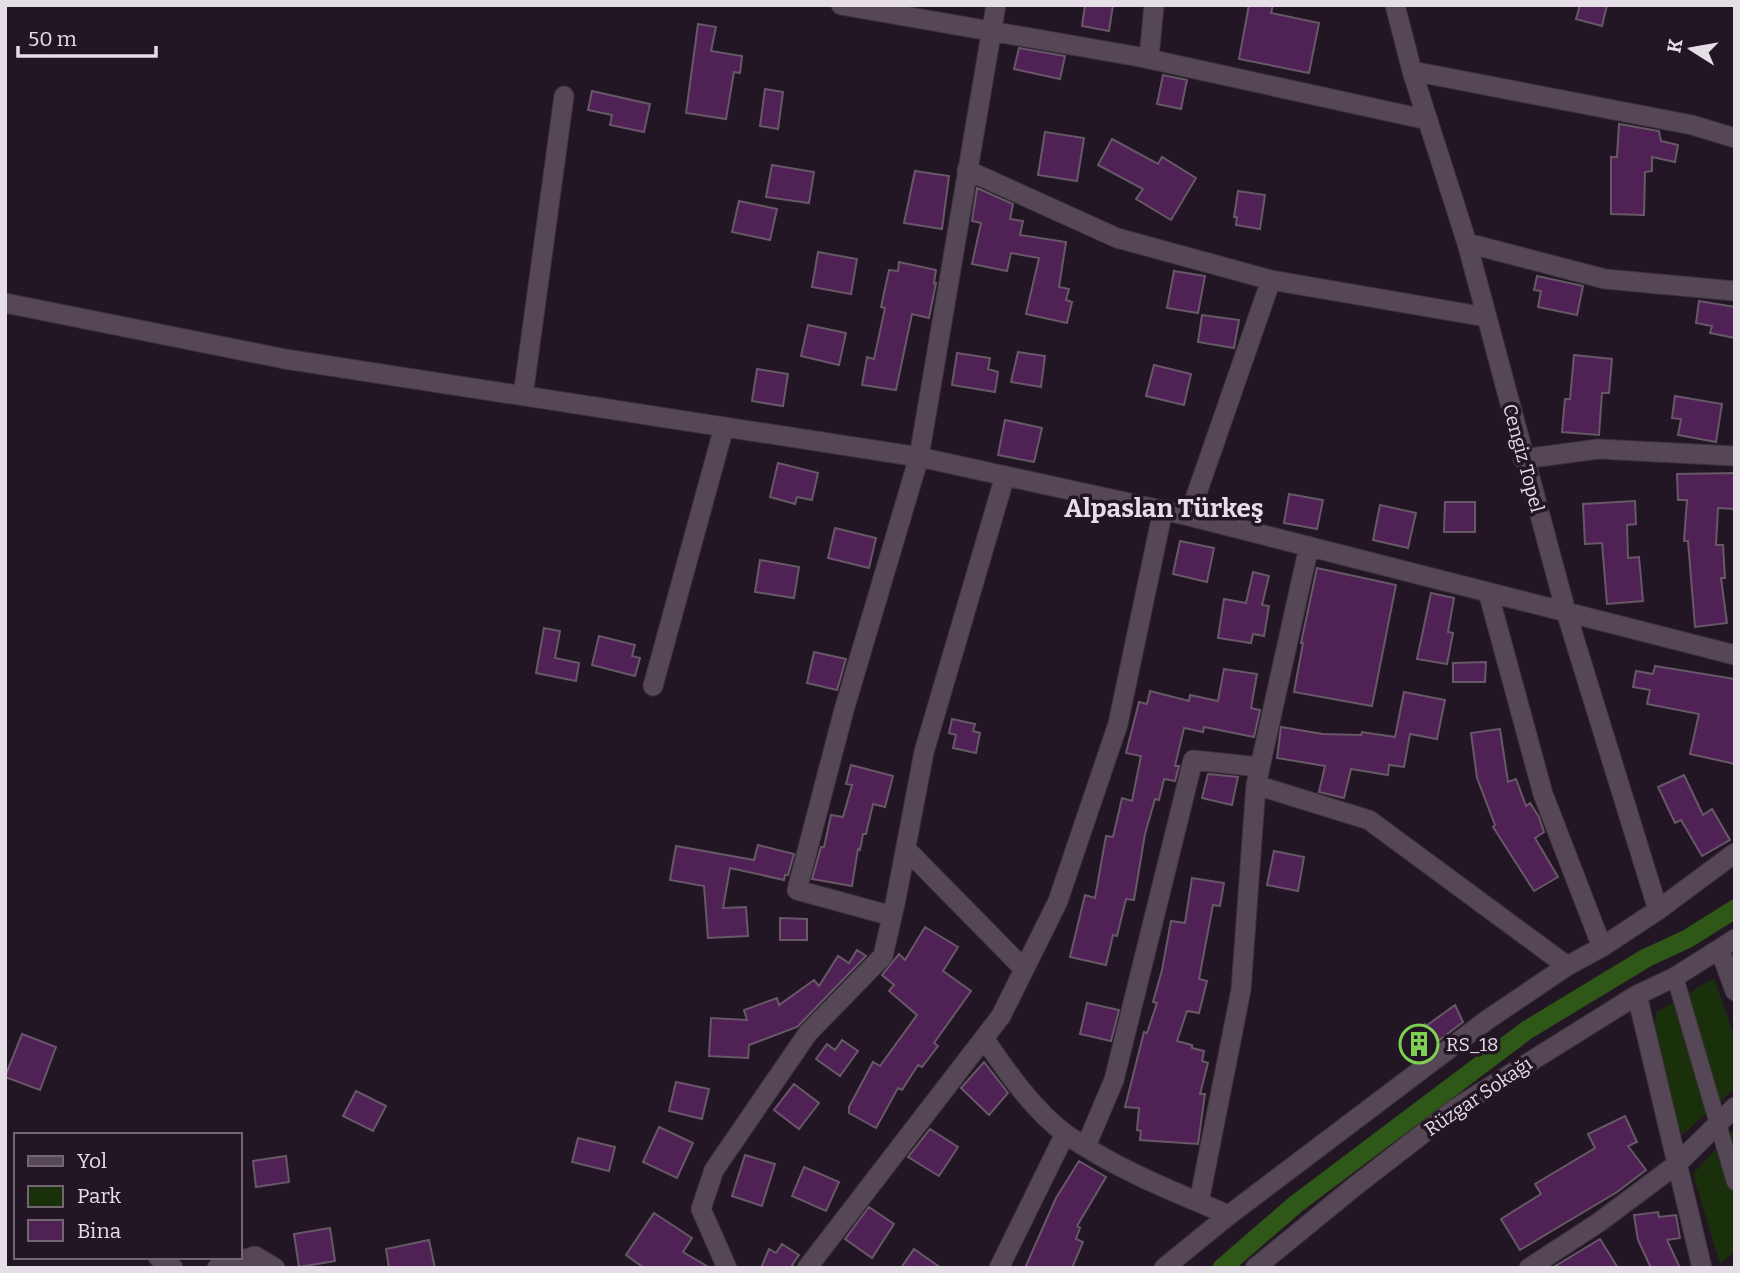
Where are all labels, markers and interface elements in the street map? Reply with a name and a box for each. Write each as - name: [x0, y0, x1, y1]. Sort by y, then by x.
- scale bar: [18, 14, 156, 58]
- north arrow: [1656, 14, 1726, 84]
- text: 50 m: [28, 26, 77, 52]
- text: K: [1662, 37, 1687, 55]
- street label: Cengiz Topel: [1498, 401, 1549, 515]
- district label: Alpaslan Türkeş: [1064, 493, 1264, 524]
- building icon: RS_18: [1398, 1023, 1440, 1065]
- place label: RS_18: [1446, 1033, 1498, 1056]
- street label: Rüzgar Sokağı: [1420, 1052, 1537, 1141]
- legend: [14, 1133, 242, 1259]
- text: Yol: [77, 1148, 107, 1174]
- text: Park: [77, 1183, 121, 1209]
- text: Bina: [77, 1218, 122, 1244]

